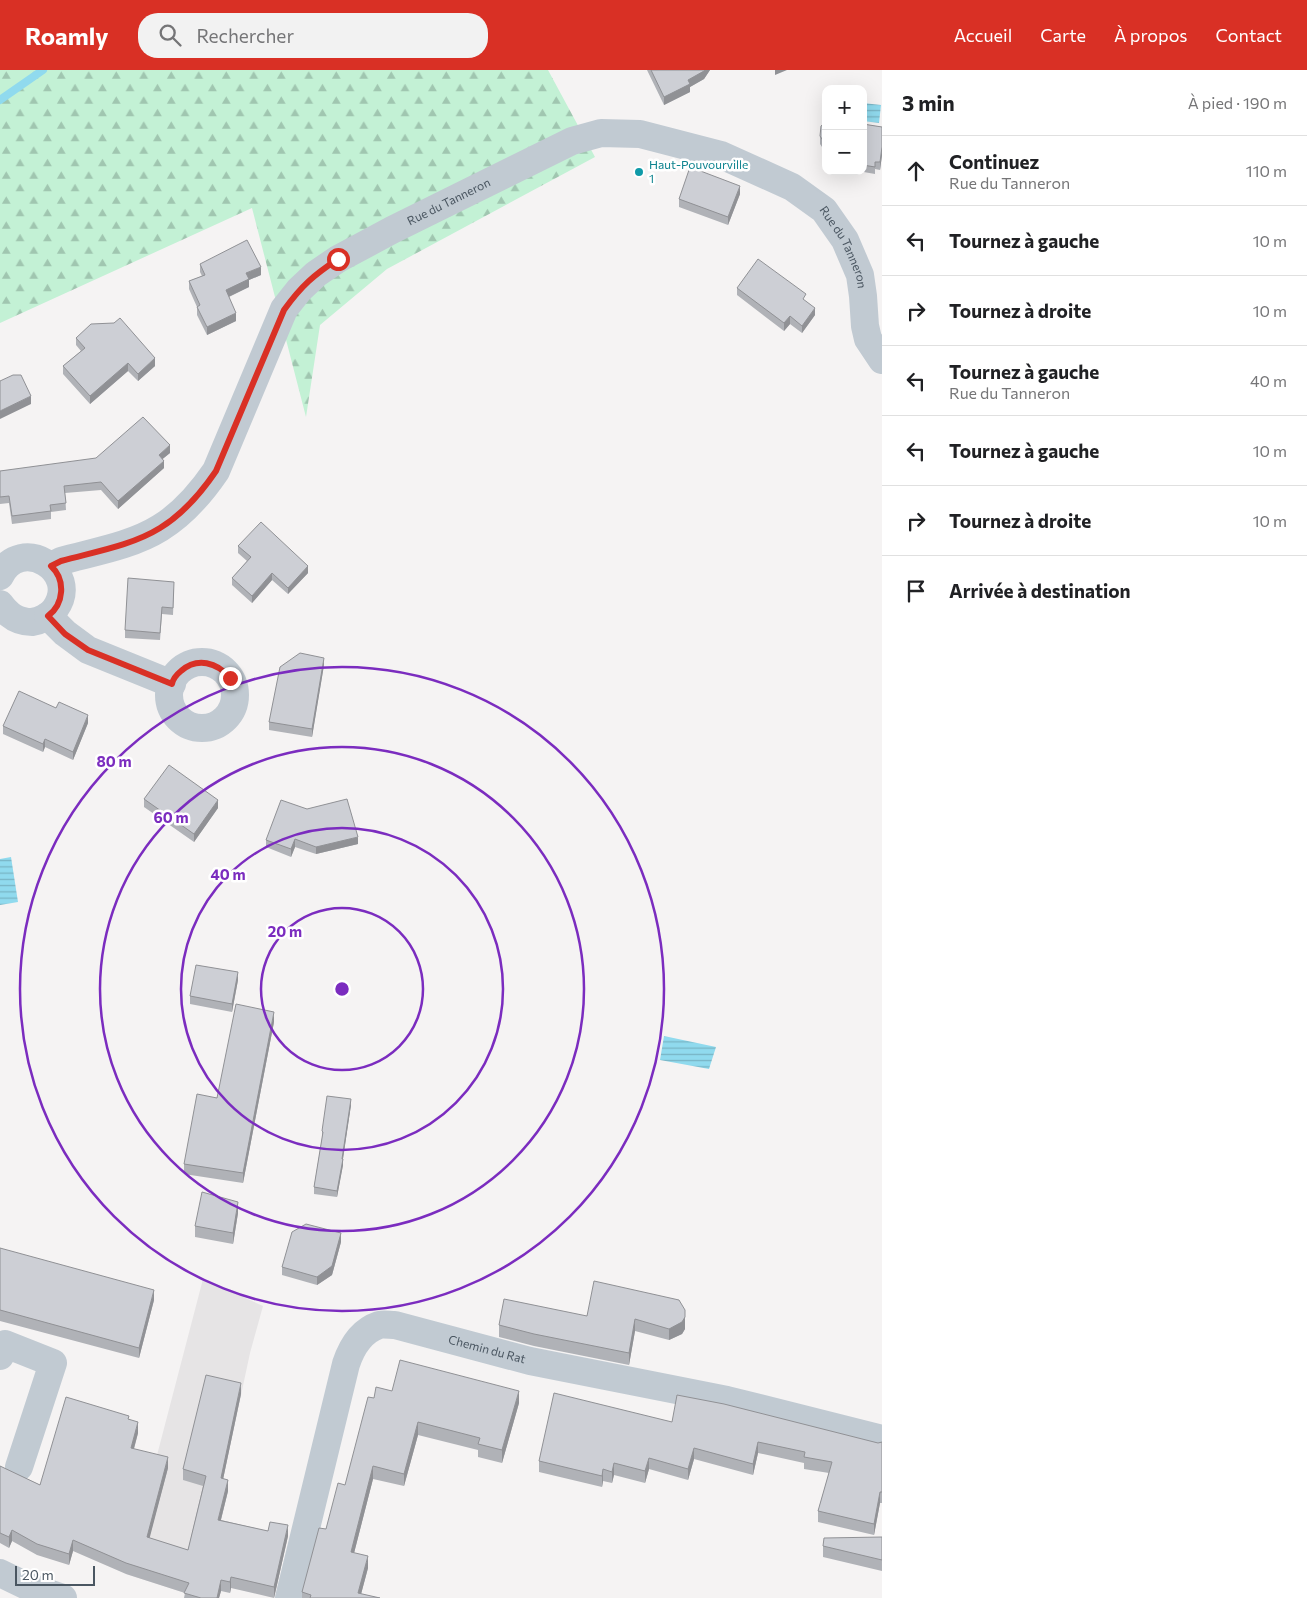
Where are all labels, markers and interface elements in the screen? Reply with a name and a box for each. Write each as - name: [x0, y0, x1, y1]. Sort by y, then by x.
- search box: [138, 13, 488, 58]
- text: Roamly: [25, 21, 108, 50]
- icon: search: [156, 21, 184, 49]
- text: Rechercher: [196, 24, 294, 47]
- text: Accueil: [954, 24, 1012, 46]
- text: Carte: [1040, 24, 1086, 46]
- text: À propos: [1114, 24, 1188, 46]
- text: Contact: [1216, 24, 1282, 46]
- map controls: [822, 85, 867, 175]
- button: +: [822, 85, 867, 130]
- text: 3 min: [902, 90, 955, 115]
- text: À pied · 190 m: [1188, 93, 1287, 112]
- button: −: [822, 130, 867, 175]
- text: Continuez: [949, 150, 1039, 173]
- place label: Haut-Pouvourville 1: [649, 157, 748, 185]
- icon: ahead: [902, 157, 930, 185]
- text: 110 m: [1246, 161, 1287, 180]
- marker: Haut-Pouvourville 1: [633, 166, 645, 178]
- text: Rue du Tanneron: [949, 173, 1070, 192]
- street label: Rue du Tanneron: [405, 175, 492, 227]
- street label: Rue du Tanneron: [817, 203, 870, 289]
- icon: left: [902, 227, 930, 255]
- text: Tournez à gauche: [949, 229, 1099, 252]
- text: 10 m: [1253, 231, 1287, 250]
- route start: [327, 248, 350, 271]
- icon: right: [902, 297, 930, 325]
- text: Tournez à droite: [949, 299, 1091, 322]
- text: 10 m: [1253, 301, 1287, 320]
- text: Tournez à gauche: [949, 360, 1099, 383]
- icon: left: [902, 367, 930, 395]
- text: 40 m: [1250, 371, 1287, 390]
- text: Rue du Tanneron: [949, 383, 1070, 402]
- icon: left: [902, 437, 930, 465]
- text: Tournez à gauche: [949, 439, 1099, 462]
- text: 10 m: [1253, 441, 1287, 460]
- icon: right: [902, 507, 930, 535]
- text: Tournez à droite: [949, 509, 1091, 532]
- text: 10 m: [1253, 511, 1287, 530]
- icon: arrive: [902, 577, 930, 605]
- text: Arrivée à destination: [949, 579, 1131, 602]
- route end: [219, 667, 242, 690]
- text: 80 m: [96, 752, 132, 770]
- text: 60 m: [153, 808, 189, 826]
- text: 40 m: [210, 865, 246, 883]
- text: 20 m: [268, 922, 302, 940]
- centre of rings: [333, 980, 351, 998]
- street label: Chemin du Rat: [447, 1332, 528, 1366]
- scale bar: [15, 1563, 95, 1586]
- text: 20 m: [22, 1566, 54, 1583]

